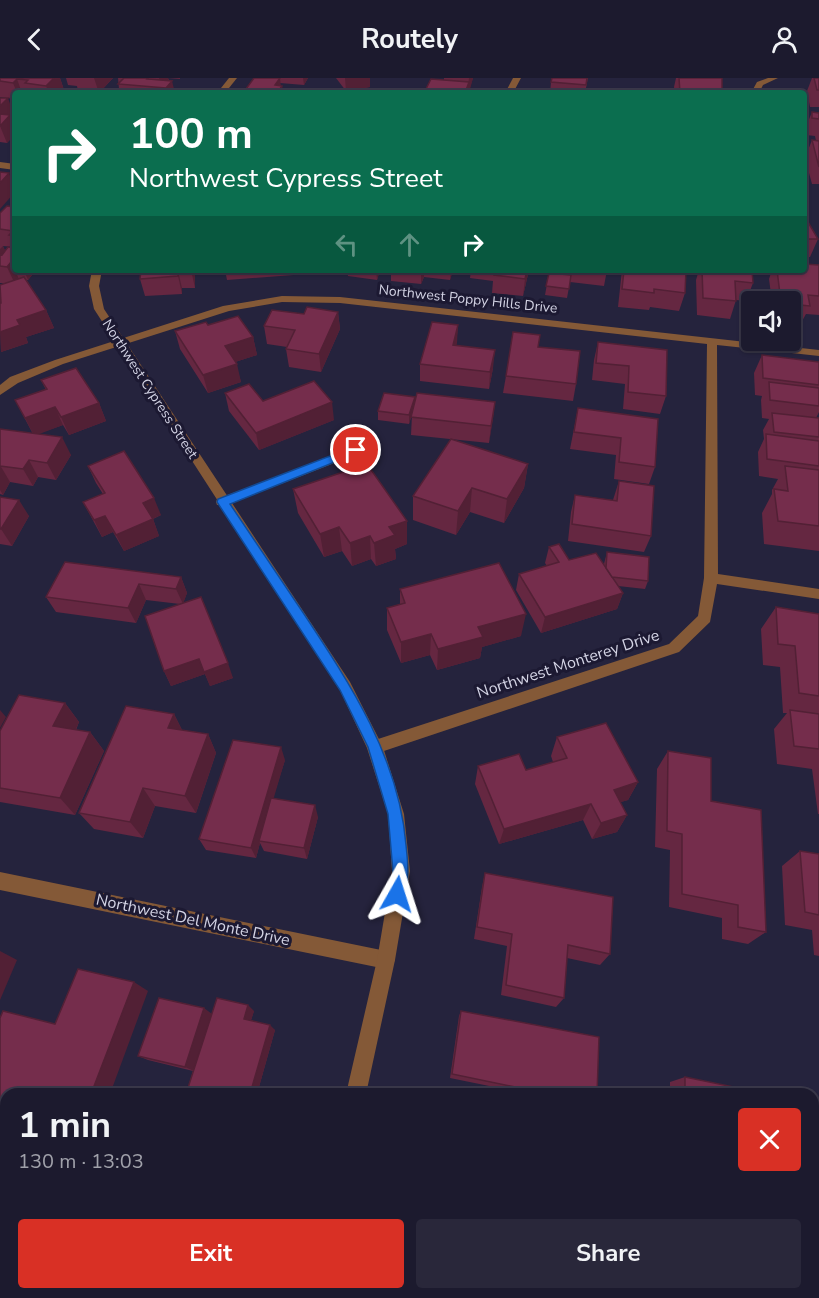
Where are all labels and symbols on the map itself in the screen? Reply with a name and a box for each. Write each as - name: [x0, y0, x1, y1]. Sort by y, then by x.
- street label: Northwest Poppy Hills Drive: [378, 280, 558, 318]
- street label: Northwest Cypress Street: [98, 316, 202, 462]
- pin: [330, 424, 381, 475]
- street label: Northwest Monterey Drive: [474, 624, 662, 704]
- position arrow: [365, 862, 429, 926]
- street label: Northwest Del Monte Drive: [94, 889, 292, 951]

